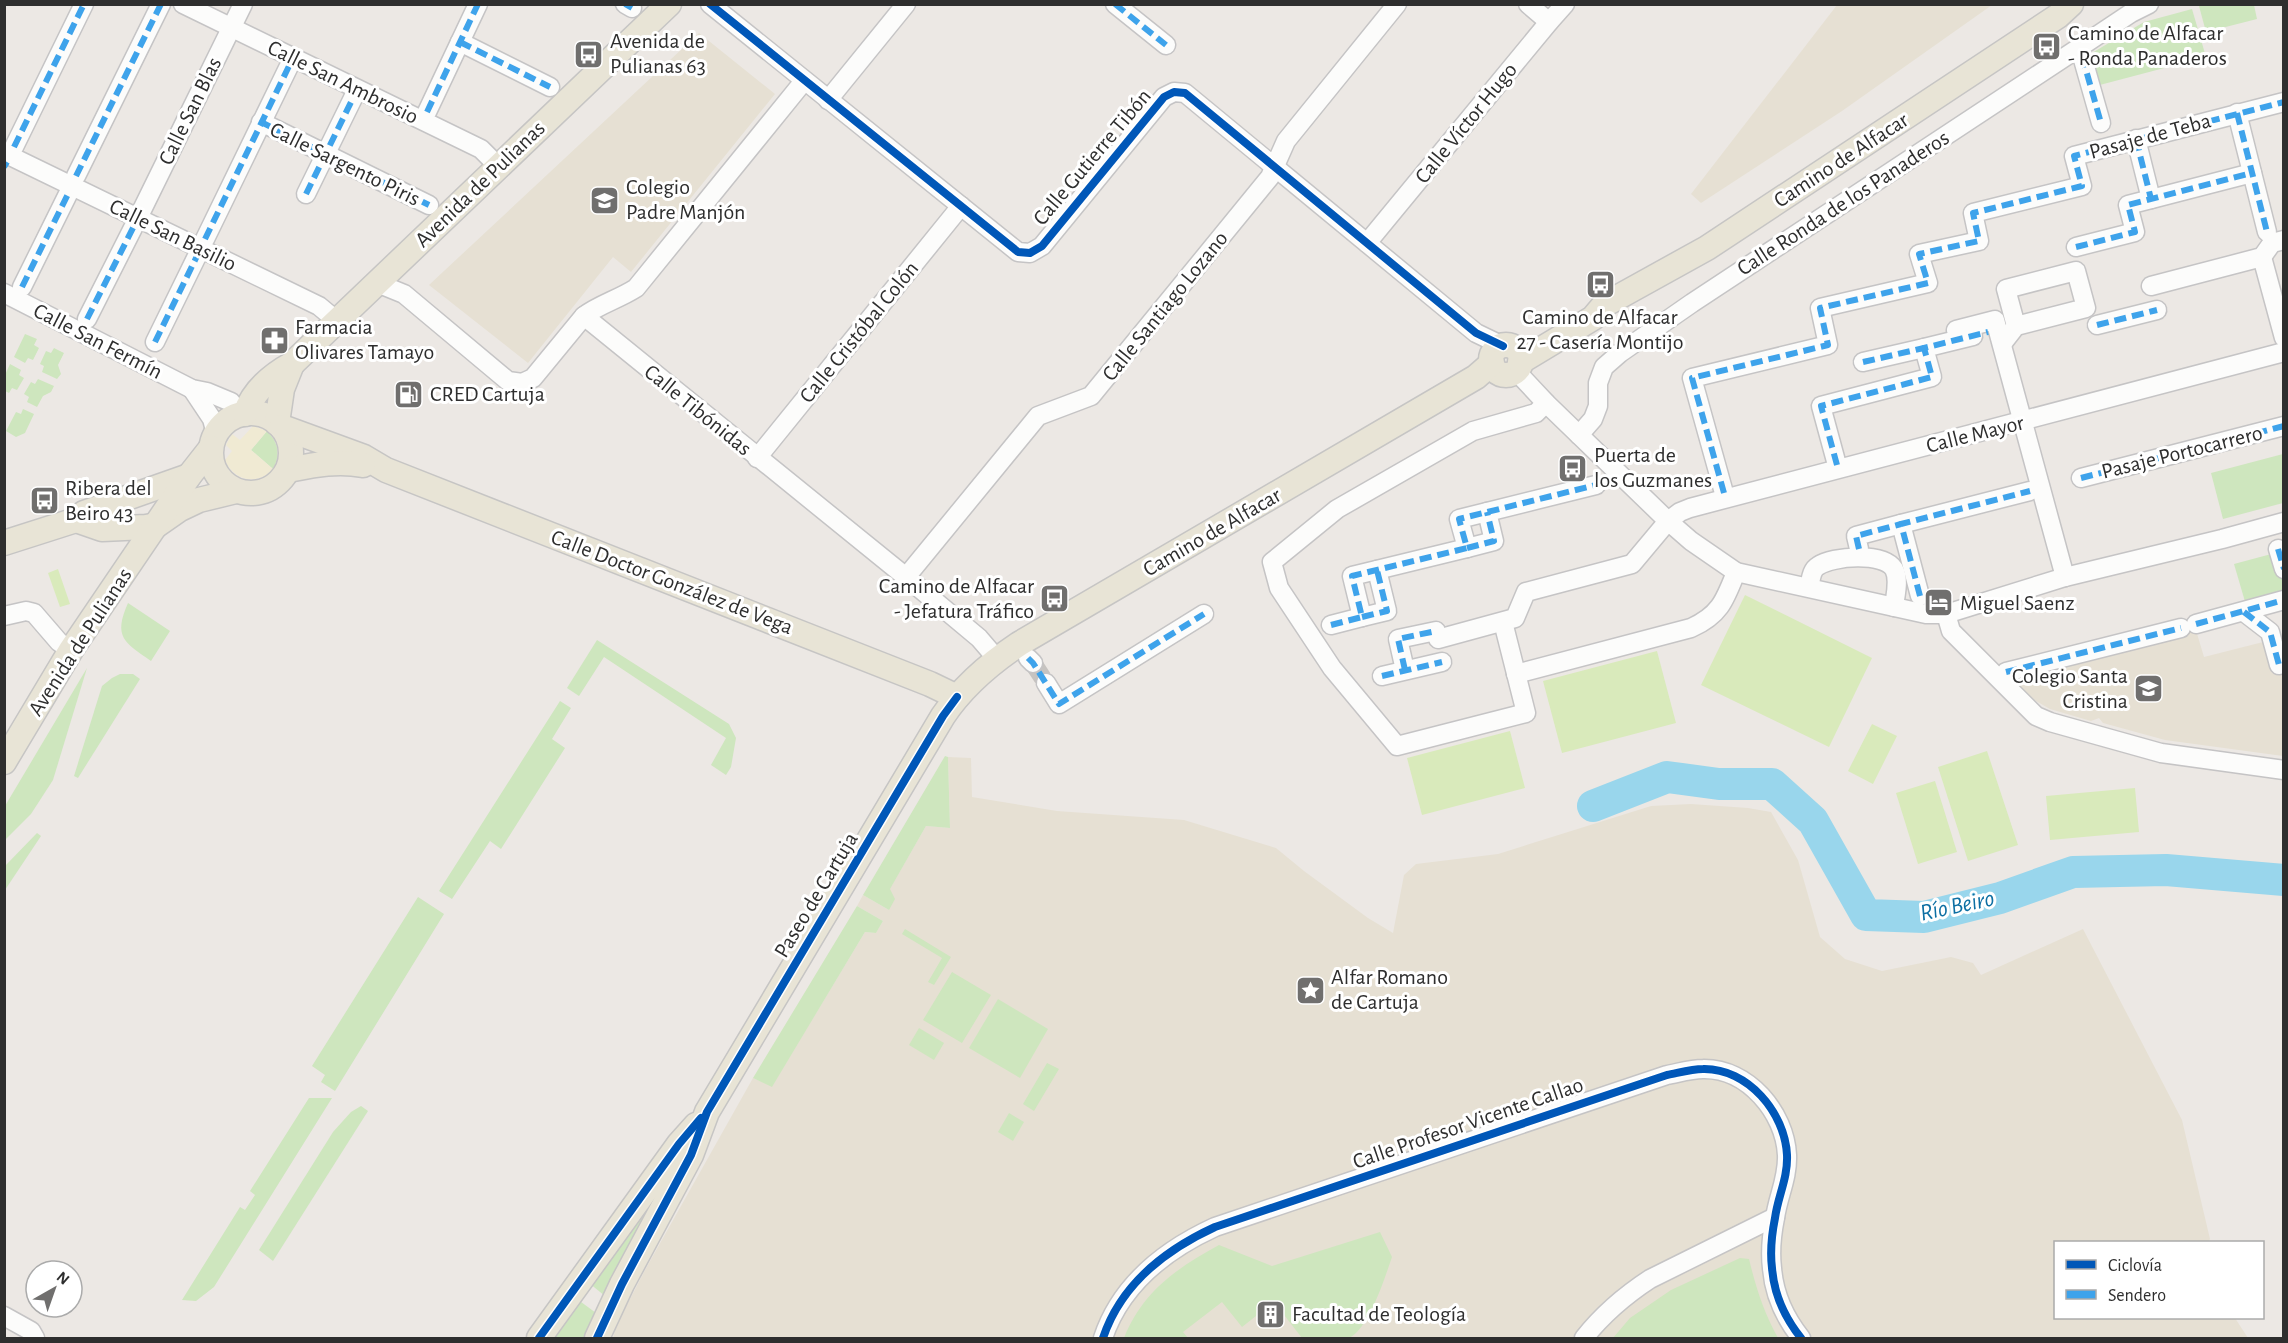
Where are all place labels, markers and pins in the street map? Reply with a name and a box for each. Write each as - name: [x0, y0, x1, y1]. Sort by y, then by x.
- place label: Camino de Alfacar - Ronda Panaderos: [2068, 22, 2227, 69]
- place label: Avenida de Pulianas 63: [610, 30, 706, 77]
- bus stop icon: Camino de Alfacar - Ronda Panaderos: [2031, 30, 2063, 62]
- bus stop icon: Avenida de Pulianas 63: [573, 38, 605, 70]
- place label: Colegio Padre Manjón: [626, 176, 745, 223]
- school or university icon: Colegio Padre Manjón: [589, 184, 621, 216]
- bus stop icon: Camino de Alfacar 27 - Casería Montijo: [1584, 269, 1616, 301]
- place label: Camino de Alfacar 27 - Casería Montijo: [1516, 306, 1684, 353]
- place label: Farmacia Olivares Tamayo: [295, 316, 434, 363]
- pharmacy icon: Farmacia Olivares Tamayo: [258, 324, 290, 356]
- fuel station icon: CRED Cartuja: [393, 378, 425, 410]
- place label: CRED Cartuja: [430, 383, 545, 405]
- place label: Puerta de los Guzmanes: [1594, 444, 1712, 491]
- bus stop icon: Puerta de los Guzmanes: [1557, 452, 1589, 484]
- place label: Ribera del Beiro 43: [65, 477, 152, 524]
- bus stop icon: Ribera del Beiro 43: [28, 485, 60, 517]
- place label: Camino de Alfacar - Jefatura Tráfico: [879, 575, 1034, 622]
- bus stop icon: Camino de Alfacar - Jefatura Tráfico: [1039, 583, 1071, 615]
- hotel icon: Miguel Saenz: [1923, 587, 1955, 619]
- place label: Miguel Saenz: [1960, 592, 2074, 614]
- place label: Colegio Santa Cristina: [2012, 665, 2128, 712]
- school or university icon: Colegio Santa Cristina: [2133, 673, 2165, 705]
- place label: Alfar Romano de Cartuja: [1331, 966, 1448, 1013]
- place icon: Alfar Romano de Cartuja: [1294, 974, 1326, 1006]
- building icon: Facultad de Teología: [1255, 1298, 1287, 1330]
- place label: Facultad de Teología: [1292, 1303, 1466, 1325]

